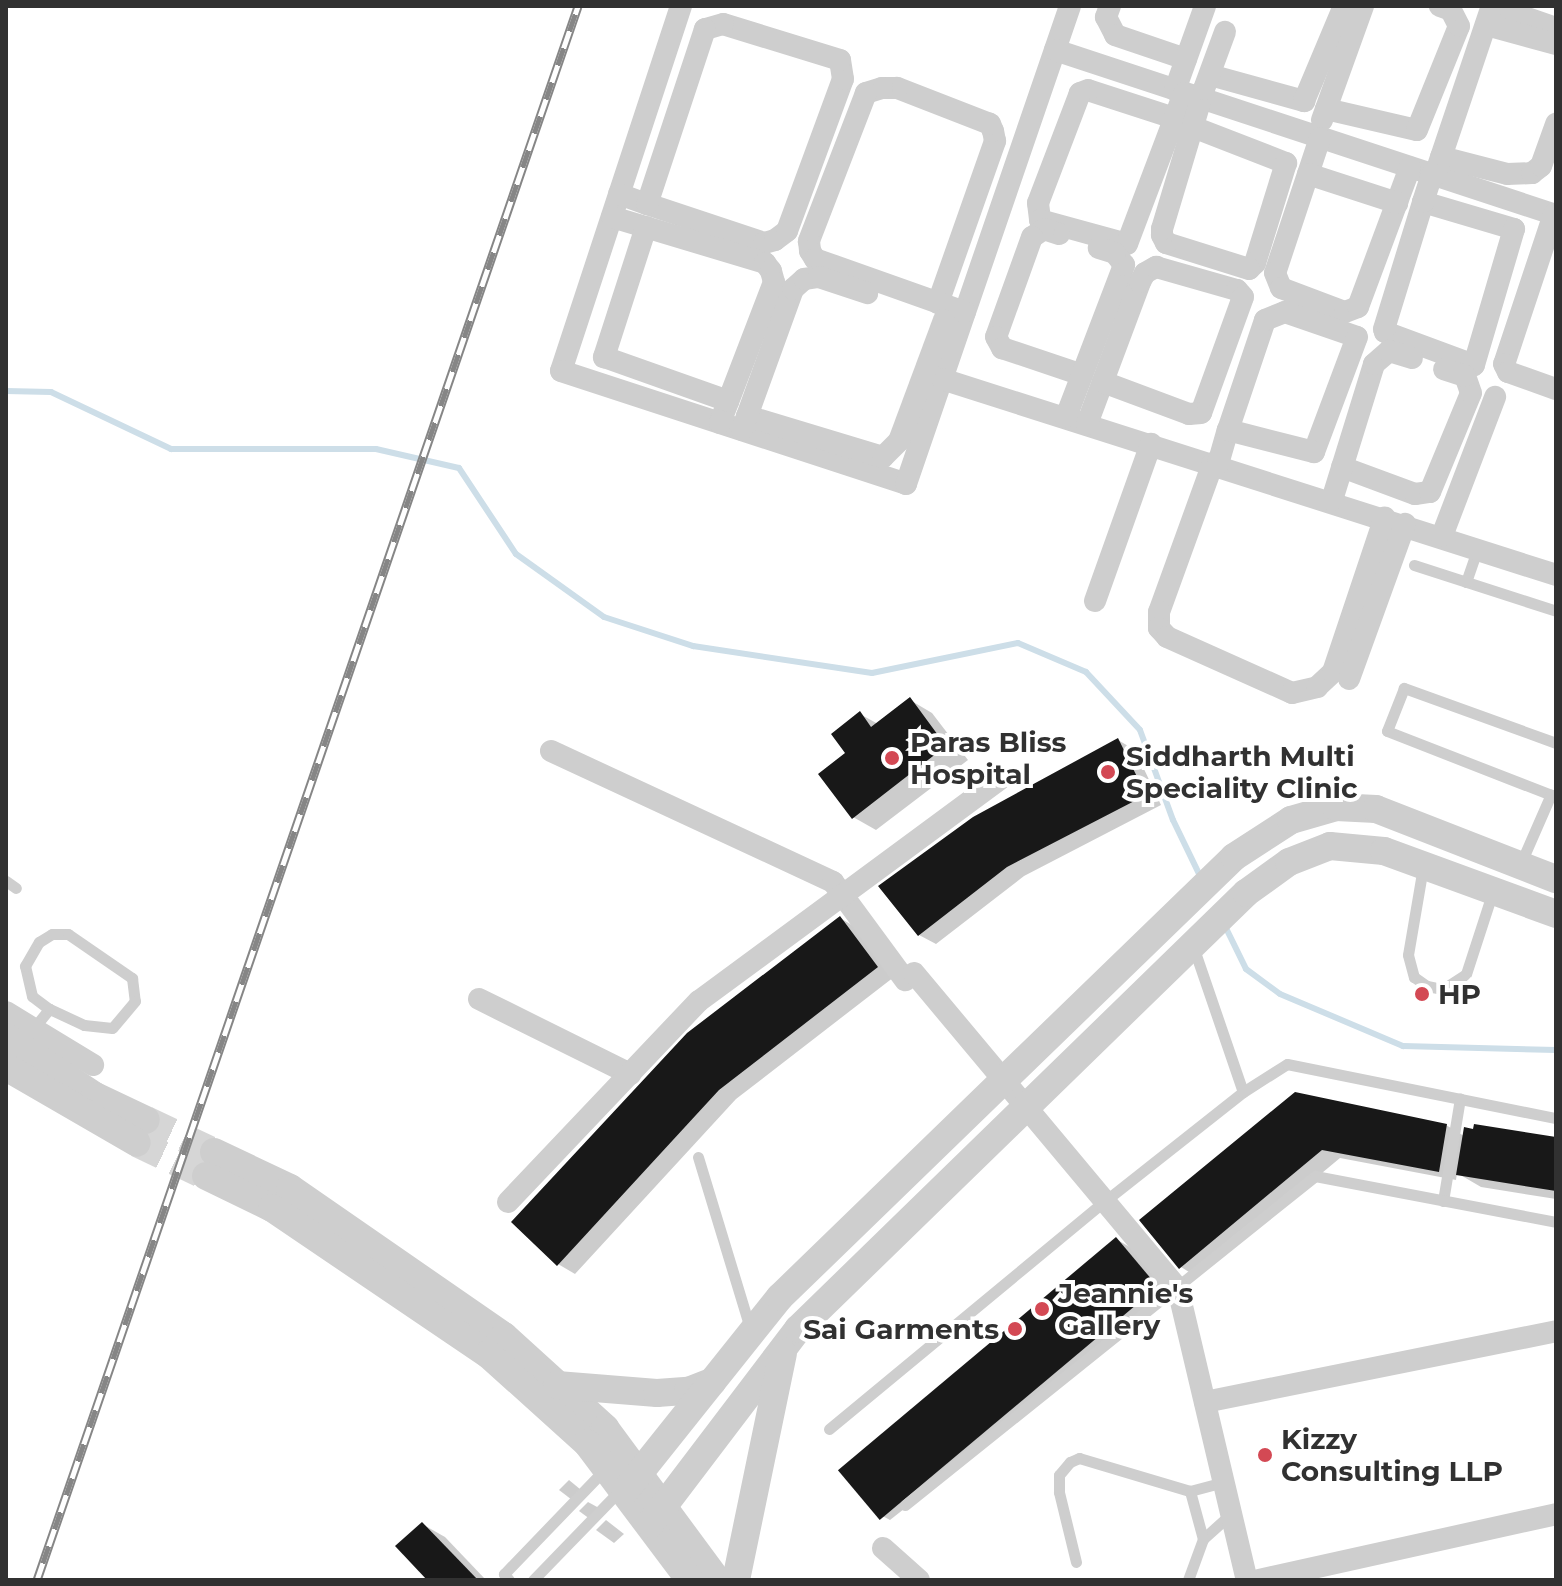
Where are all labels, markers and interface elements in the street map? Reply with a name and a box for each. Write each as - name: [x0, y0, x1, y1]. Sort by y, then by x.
- place label: Paras Bliss Hospital: [910, 725, 1066, 791]
- place label: Siddharth Multi Speciality Clinic: [1126, 739, 1357, 805]
- marker: Paras Bliss Hospital: [881, 747, 903, 769]
- marker: Siddharth Multi Speciality Clinic: [1097, 761, 1119, 783]
- place label: HP: [1438, 977, 1481, 1011]
- marker: HP: [1413, 985, 1431, 1003]
- place label: Jeannie's Gallery: [1058, 1276, 1193, 1342]
- marker: Jeannie's Gallery: [1033, 1300, 1051, 1318]
- place label: Sai Garments: [803, 1312, 999, 1346]
- marker: Sai Garments: [1006, 1320, 1024, 1338]
- place label: Kizzy Consulting LLP: [1281, 1422, 1503, 1488]
- marker: Kizzy Consulting LLP: [1256, 1446, 1274, 1464]

